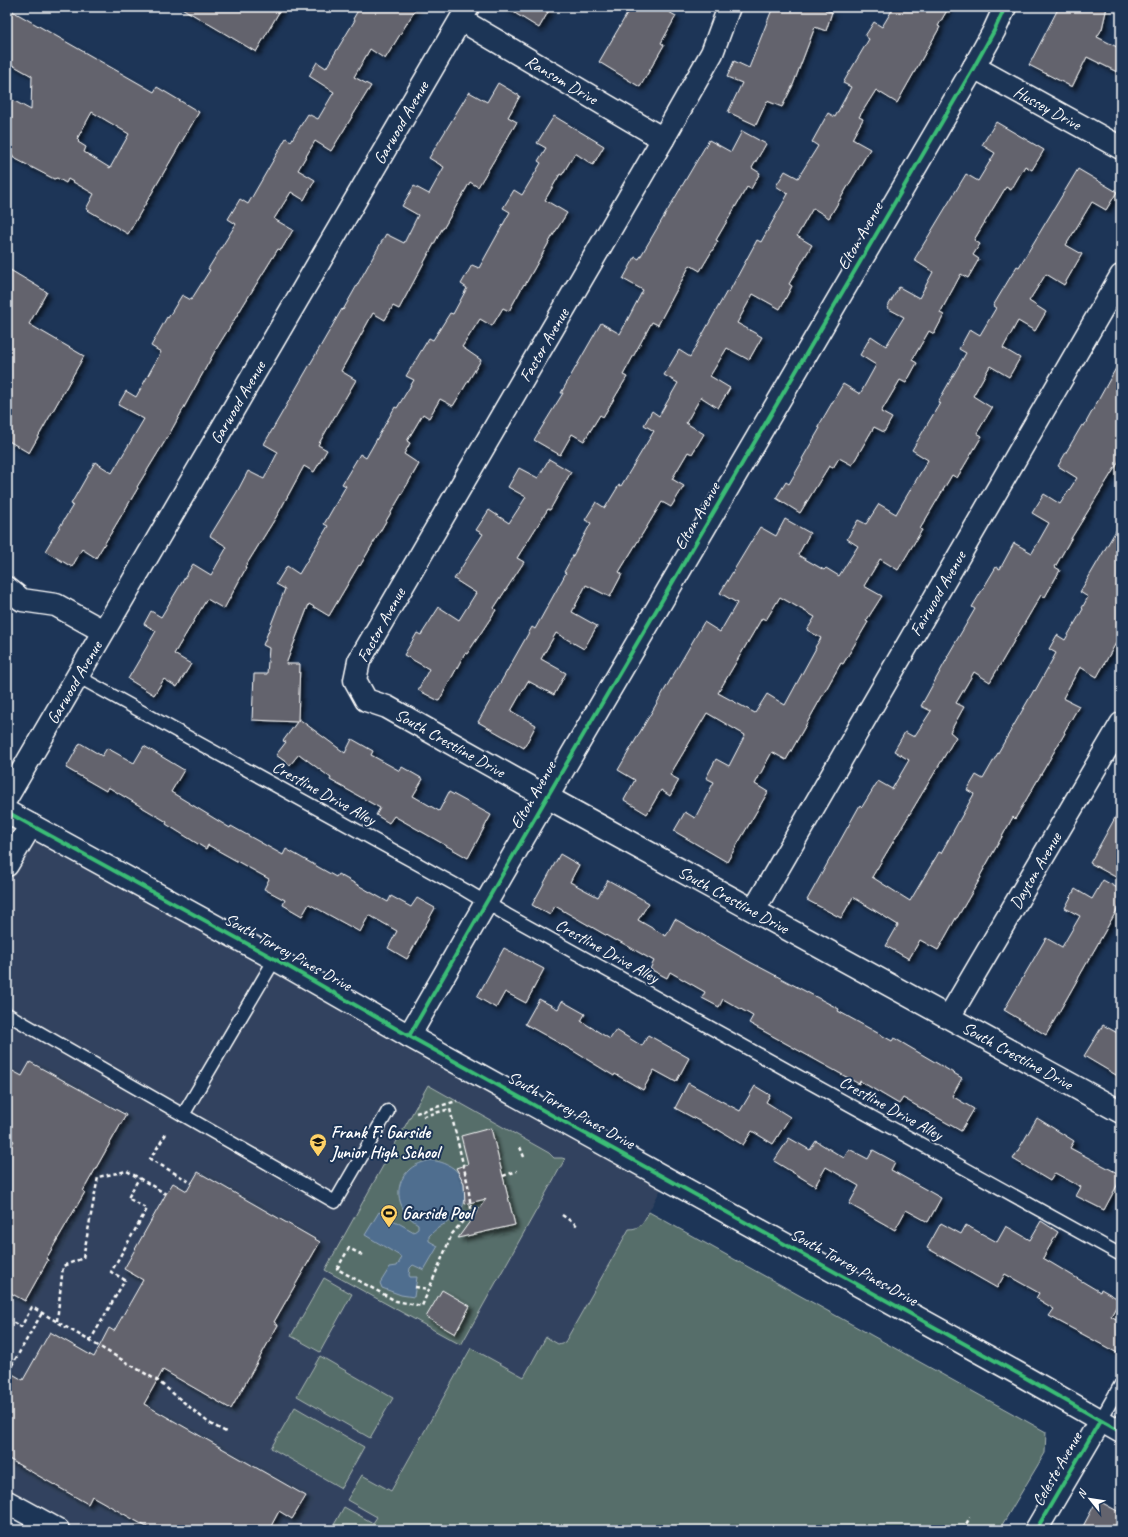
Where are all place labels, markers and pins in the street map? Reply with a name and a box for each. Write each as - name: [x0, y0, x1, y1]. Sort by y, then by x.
- place label: Frank F. Garside Junior High School: [330, 1122, 443, 1163]
- school or university icon: Frank F. Garside Junior High School: [308, 1132, 328, 1157]
- sports icon: Garside Pool: [379, 1203, 399, 1228]
- place label: Garside Pool: [402, 1203, 477, 1224]

